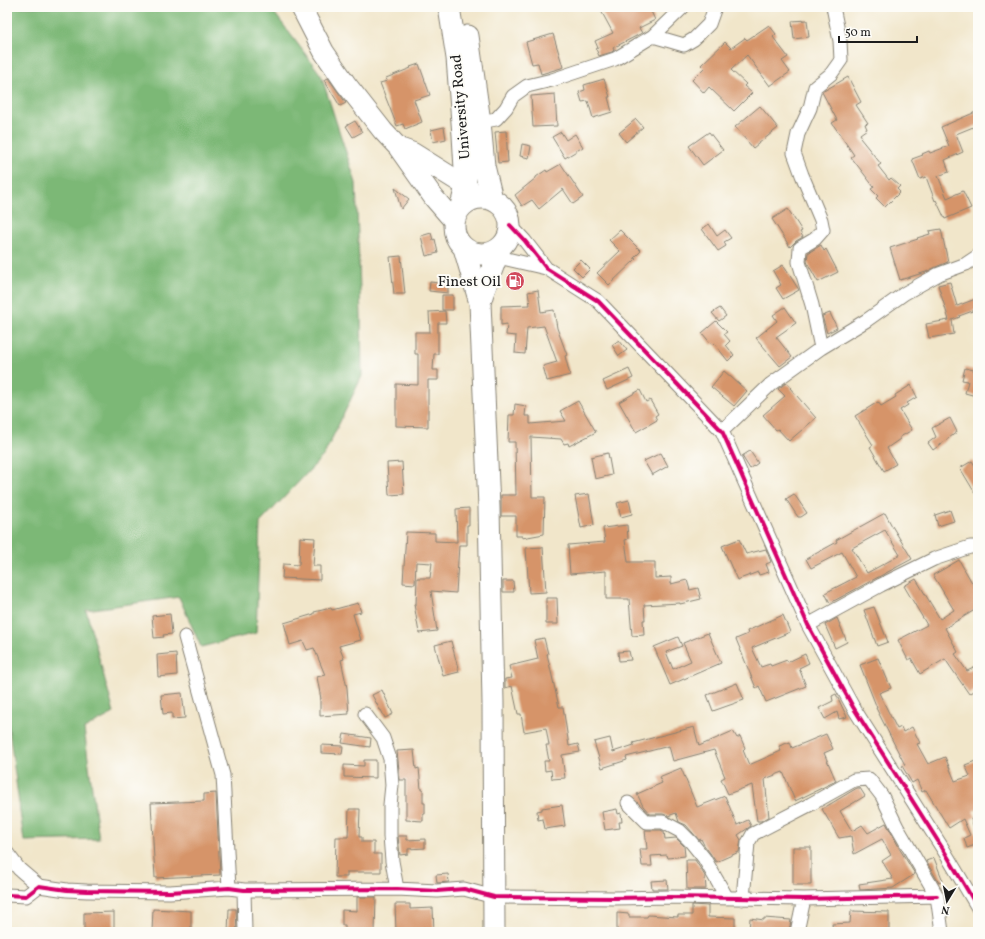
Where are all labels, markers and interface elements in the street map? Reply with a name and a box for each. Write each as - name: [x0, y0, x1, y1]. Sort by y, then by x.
- scale bar: [839, 18, 917, 44]
- text: 50 m: [845, 25, 871, 41]
- street label: University Road: [446, 53, 477, 160]
- fuel station icon: Finest Oil: [504, 270, 526, 292]
- place label: Finest Oil: [438, 272, 501, 293]
- north arrow: [927, 881, 967, 921]
- text: N: [940, 901, 951, 917]

